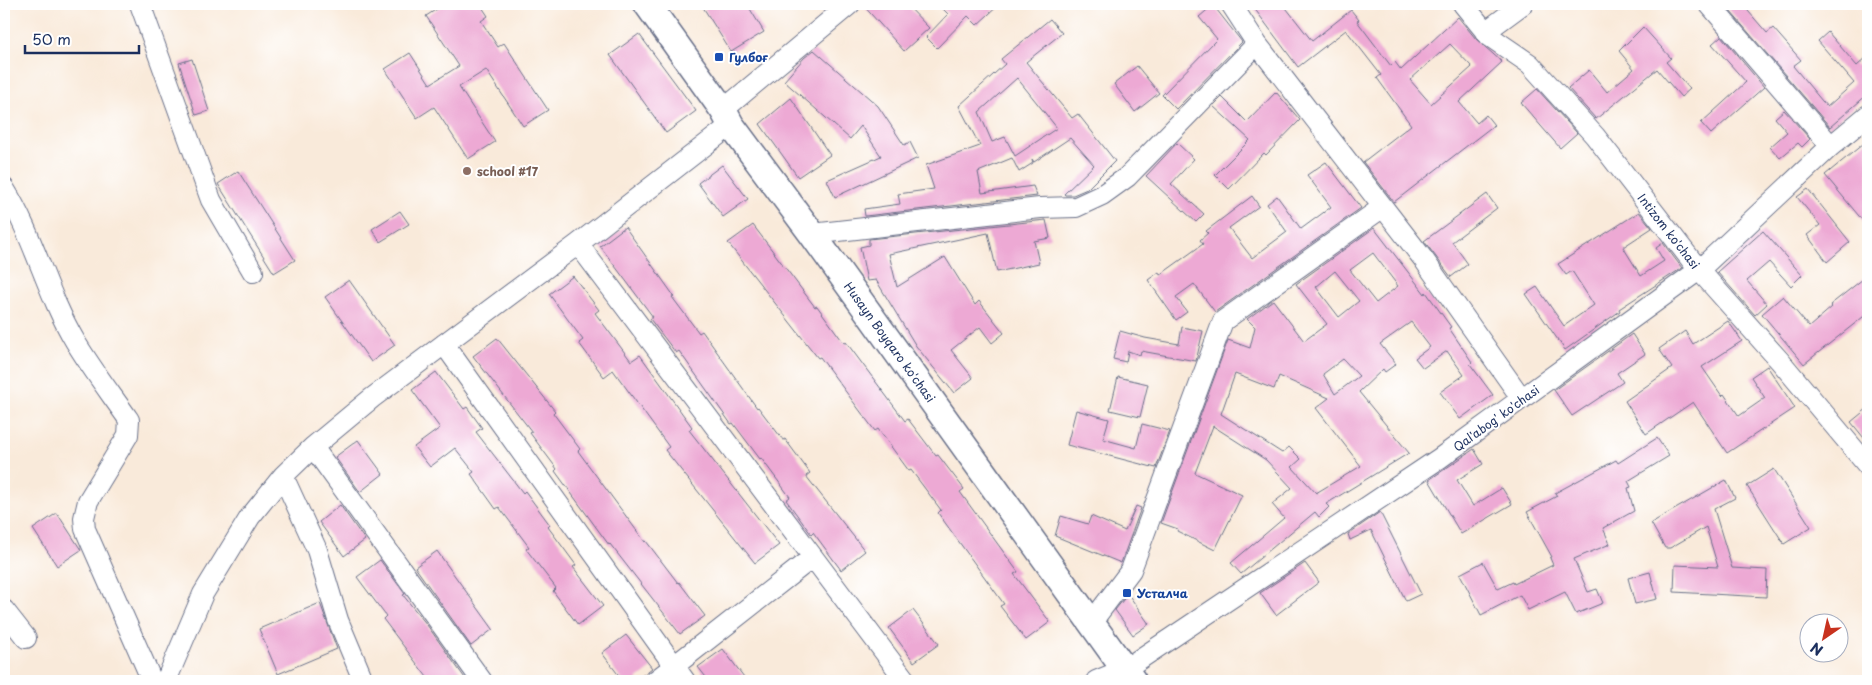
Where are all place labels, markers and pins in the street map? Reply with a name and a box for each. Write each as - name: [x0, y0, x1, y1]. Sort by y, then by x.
- place label: Гулбоғ: [729, 48, 768, 66]
- marker: Гулбоғ: [713, 51, 725, 63]
- place label: school #17: [477, 162, 539, 180]
- marker: school #17: [461, 165, 473, 177]
- place label: Усталча: [1136, 584, 1189, 602]
- marker: Усталча: [1121, 587, 1133, 599]

